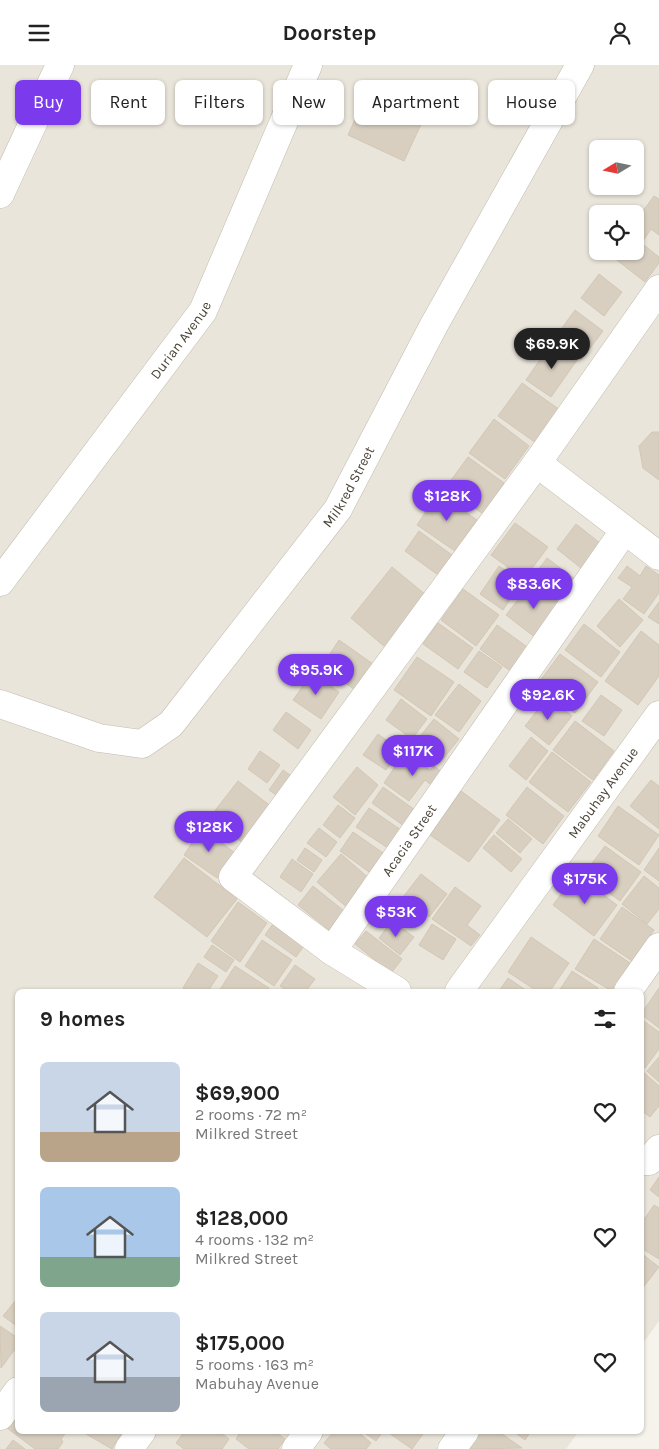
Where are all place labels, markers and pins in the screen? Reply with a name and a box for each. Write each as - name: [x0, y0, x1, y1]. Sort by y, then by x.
- pin: $69.9K: [511, 327, 593, 370]
- pin: $128K: [412, 479, 482, 522]
- pin: $83.6K: [493, 567, 575, 610]
- pin: $95.9K: [275, 653, 357, 696]
- pin: $92.6K: [507, 679, 589, 721]
- pin: $117K: [378, 735, 448, 777]
- pin: $128K: [174, 811, 244, 853]
- pin: $175K: [550, 863, 620, 905]
- pin: $53K: [366, 895, 426, 938]

